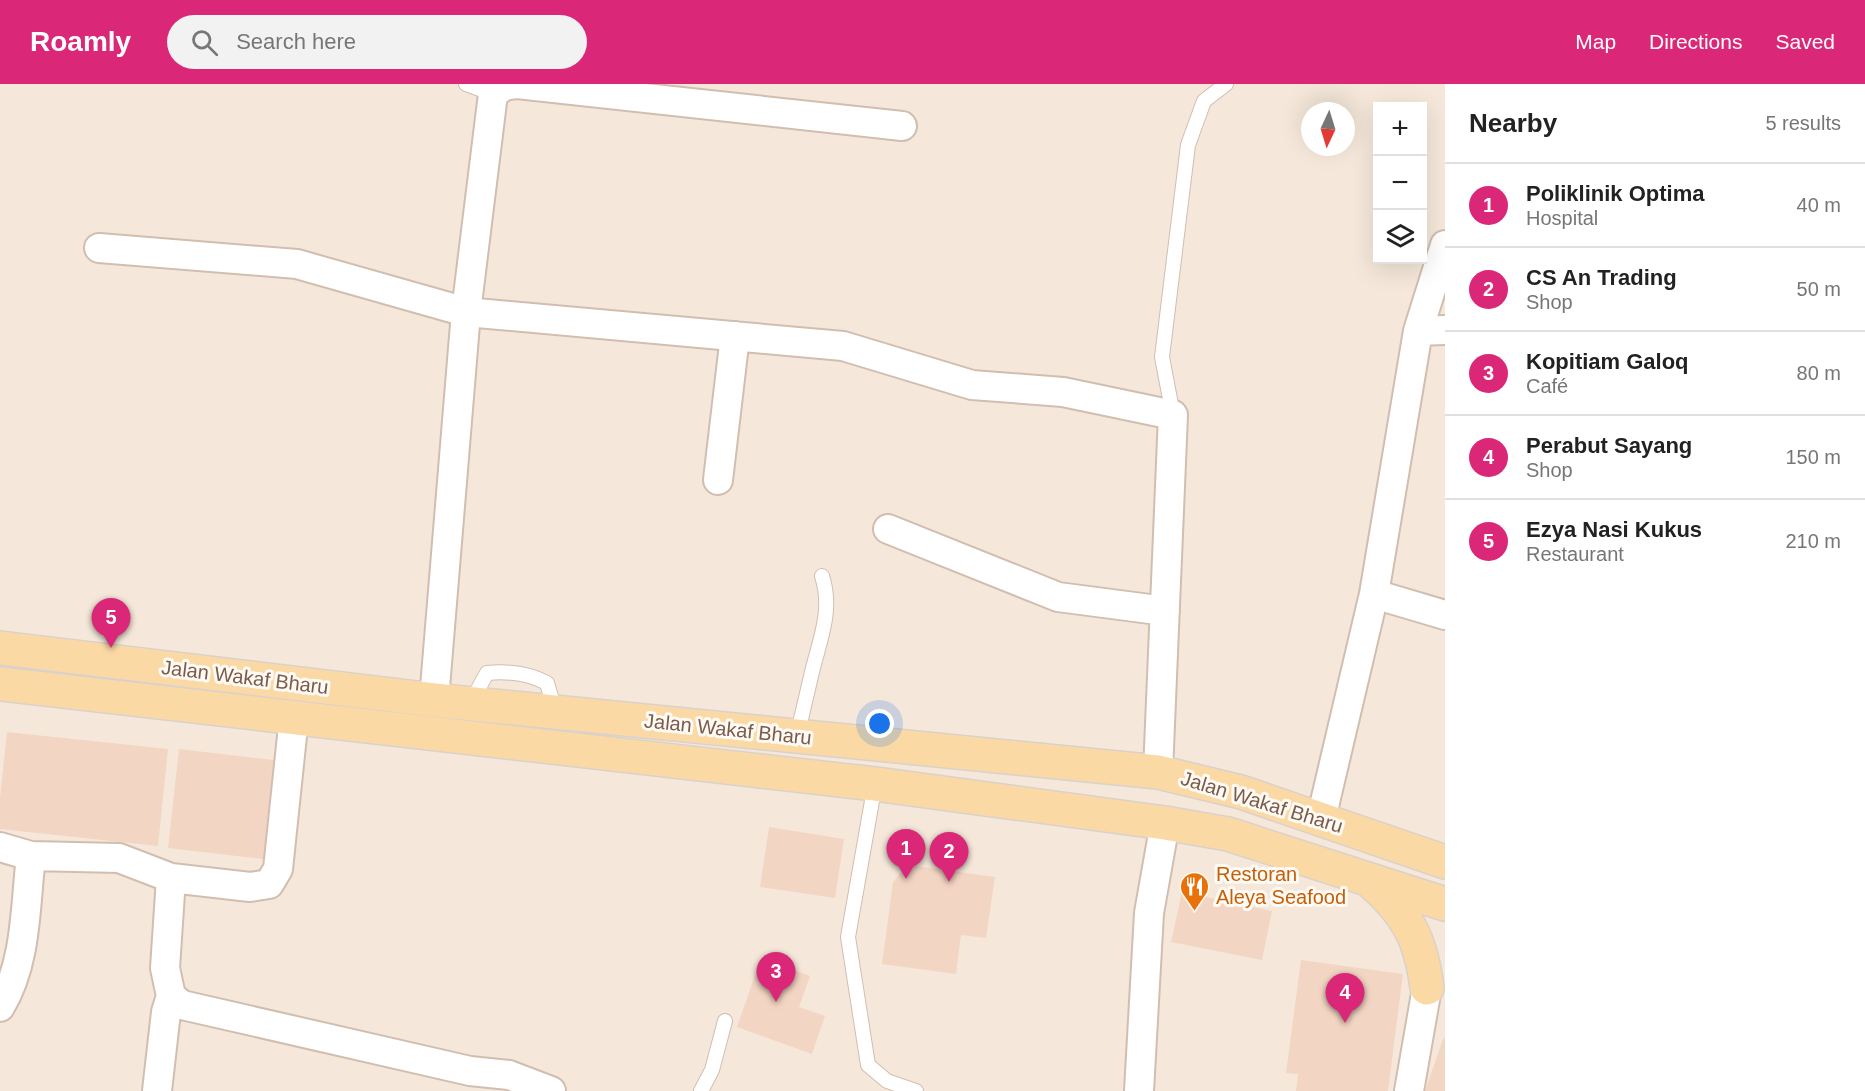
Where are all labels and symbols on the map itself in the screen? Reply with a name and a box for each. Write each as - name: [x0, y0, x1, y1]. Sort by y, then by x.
- north arrow: [1301, 102, 1355, 156]
- pin: 5: [92, 598, 130, 648]
- street label: Jalan Wakaf Bharu: [160, 656, 330, 698]
- street label: Jalan Wakaf Bharu: [643, 709, 813, 749]
- your location: [865, 709, 894, 738]
- street label: Jalan Wakaf Bharu: [1178, 767, 1346, 837]
- pin: 1: [886, 830, 926, 879]
- pin: 2: [930, 832, 968, 882]
- place label: Restoran Aleya Seafood: [1216, 863, 1346, 908]
- restaurant icon: Restoran Aleya Seafood: [1179, 870, 1211, 912]
- pin: 3: [756, 952, 796, 1002]
- pin: 4: [1326, 974, 1364, 1023]

